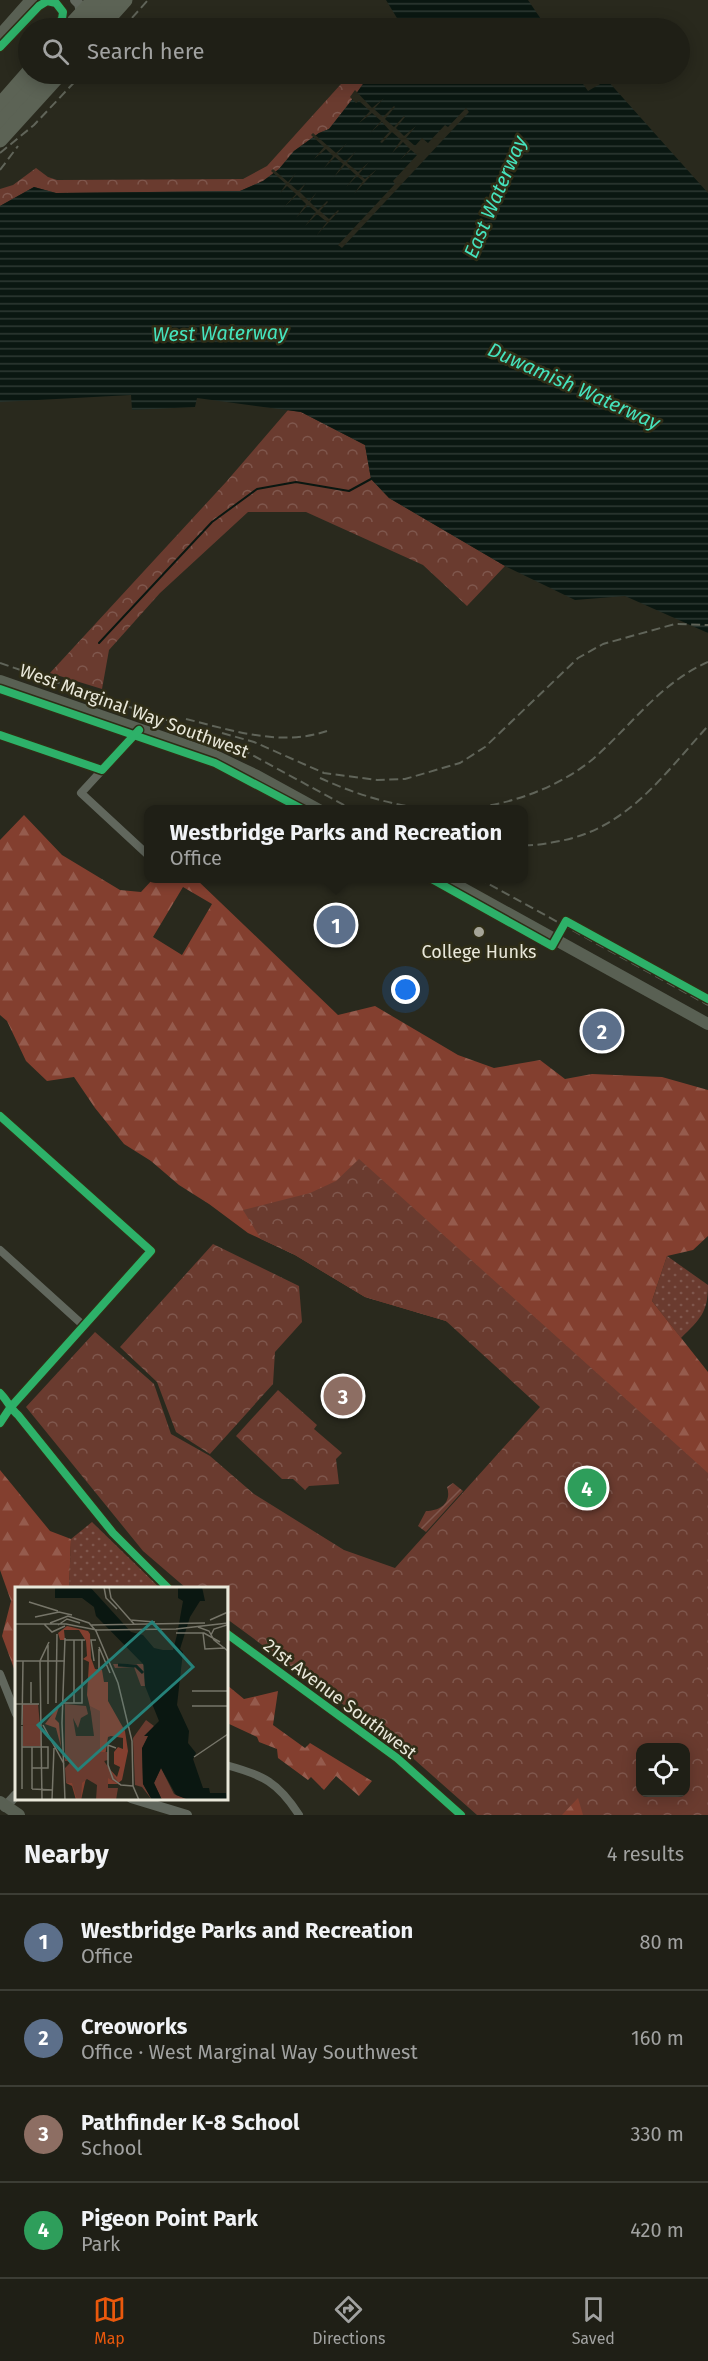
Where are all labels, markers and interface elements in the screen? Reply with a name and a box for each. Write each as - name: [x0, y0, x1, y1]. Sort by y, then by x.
- search box: [18, 18, 690, 84]
- icon: search: [39, 35, 72, 68]
- text: Search here: [87, 38, 205, 65]
- water label: East Waterway: [458, 131, 532, 262]
- water label: West Waterway: [152, 320, 289, 346]
- water label: Duwamish Waterway: [484, 337, 665, 435]
- street label: West Marginal Way Southwest: [16, 659, 252, 763]
- popup: [144, 805, 528, 883]
- text: Westbridge Parks and Recreation: [170, 819, 502, 846]
- text: Office: [170, 846, 222, 870]
- pin: 1: [316, 902, 356, 948]
- marker: College Hunks: [472, 925, 486, 939]
- place label: College Hunks: [422, 941, 536, 963]
- your location: [391, 975, 420, 1004]
- pin: 2: [582, 1008, 622, 1054]
- pin: 3: [324, 1374, 362, 1418]
- pin: 4: [568, 1466, 606, 1510]
- inset map: [15, 1587, 228, 1800]
- street label: 21st Avenue Southwest: [259, 1634, 421, 1764]
- map controls: [636, 1743, 690, 1797]
- button: locate: [636, 1743, 690, 1797]
- text: Nearby: [24, 1839, 109, 1870]
- text: 4 results: [607, 1842, 684, 1866]
- text: Westbridge Parks and Recreation: [81, 1917, 413, 1944]
- text: 1: [39, 1930, 48, 1954]
- text: 80 m: [639, 1930, 684, 1954]
- text: Office: [81, 1944, 133, 1968]
- text: Creoworks: [81, 2013, 187, 2040]
- text: 2: [38, 2026, 49, 2050]
- text: 160 m: [631, 2026, 684, 2050]
- text: Office · West Marginal Way Southwest: [81, 2040, 418, 2064]
- text: Pathfinder K-8 School: [81, 2109, 300, 2136]
- text: 3: [38, 2122, 49, 2146]
- text: 330 m: [630, 2122, 684, 2146]
- text: School: [81, 2136, 142, 2160]
- text: Pigeon Point Park: [81, 2205, 258, 2232]
- text: 4: [38, 2218, 49, 2242]
- text: 420 m: [630, 2218, 684, 2242]
- text: Park: [81, 2232, 120, 2256]
- tab: Map: [93, 2293, 126, 2348]
- tab: Directions: [312, 2293, 386, 2348]
- tab: Saved: [572, 2293, 615, 2348]

